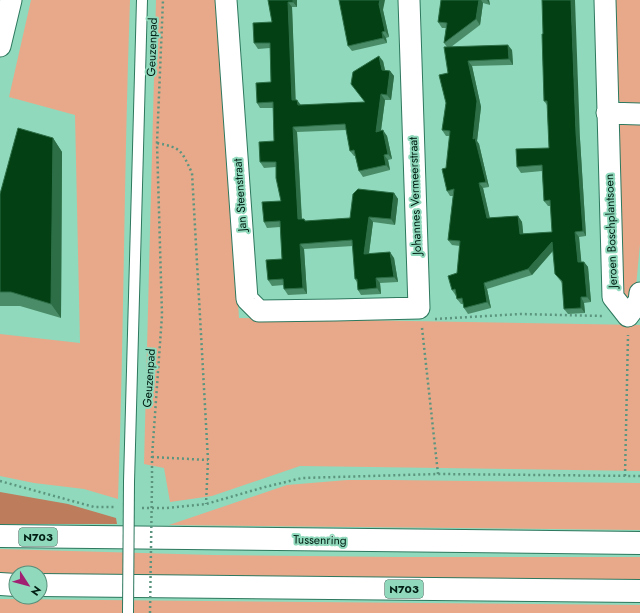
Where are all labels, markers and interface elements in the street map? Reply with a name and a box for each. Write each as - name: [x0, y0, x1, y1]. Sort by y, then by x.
- street label: Geuzenpad: [142, 17, 162, 77]
- street label: Johannes Vermeerstraat: [404, 137, 426, 257]
- street label: Jan Steenstraat: [228, 158, 252, 234]
- street label: Jeroen Boschplantsoen: [600, 174, 622, 290]
- street label: Geuzenpad: [138, 348, 160, 408]
- road number: N703: [19, 528, 57, 546]
- street label: Tussenring: [293, 531, 347, 549]
- north arrow: [8, 565, 48, 605]
- road number: N703: [385, 580, 423, 598]
- text: N: [27, 583, 45, 599]

